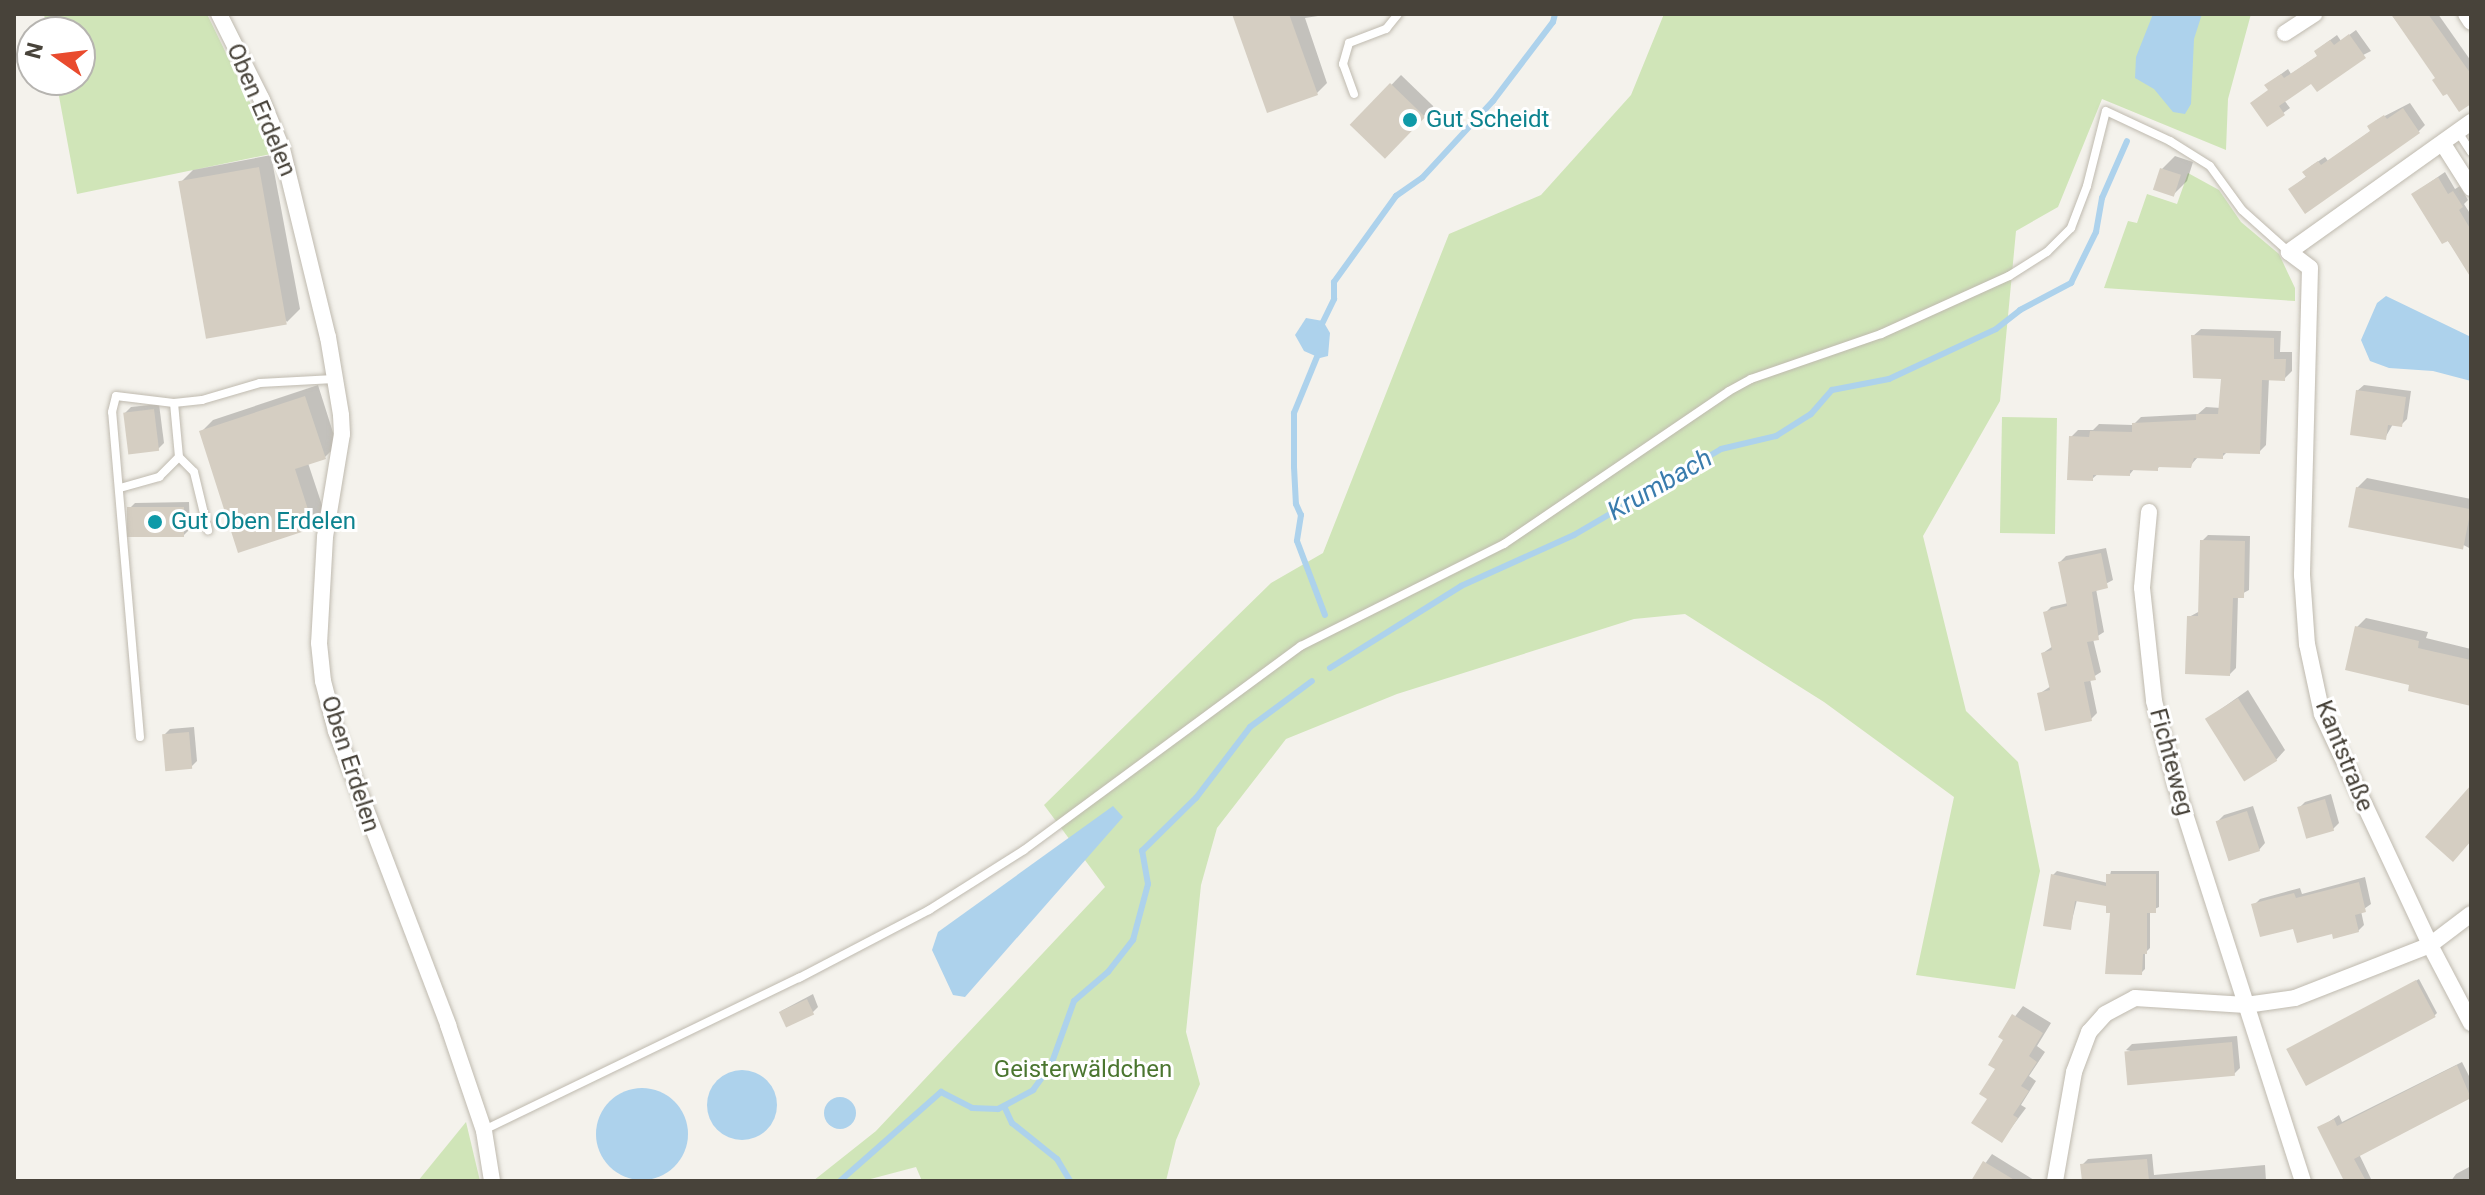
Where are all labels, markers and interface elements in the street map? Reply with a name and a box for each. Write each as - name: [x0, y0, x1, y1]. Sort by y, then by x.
- north arrow: [16, 16, 96, 96]
- street label: Oben Erdelen: [220, 39, 302, 181]
- text: N: [20, 40, 48, 61]
- place label: Gut Scheidt: [1426, 106, 1549, 134]
- marker: Gut Scheidt: [1401, 111, 1419, 129]
- water label: Krumbach: [1602, 443, 1718, 527]
- place label: Gut Oben Erdelen: [171, 508, 356, 536]
- marker: Gut Oben Erdelen: [146, 513, 164, 531]
- street label: Oben Erdelen: [314, 692, 386, 836]
- street label: Kantstraße: [2309, 696, 2379, 816]
- street label: Fichteweg: [2143, 705, 2199, 819]
- park label: Geisterwäldchen: [994, 1056, 1172, 1084]

